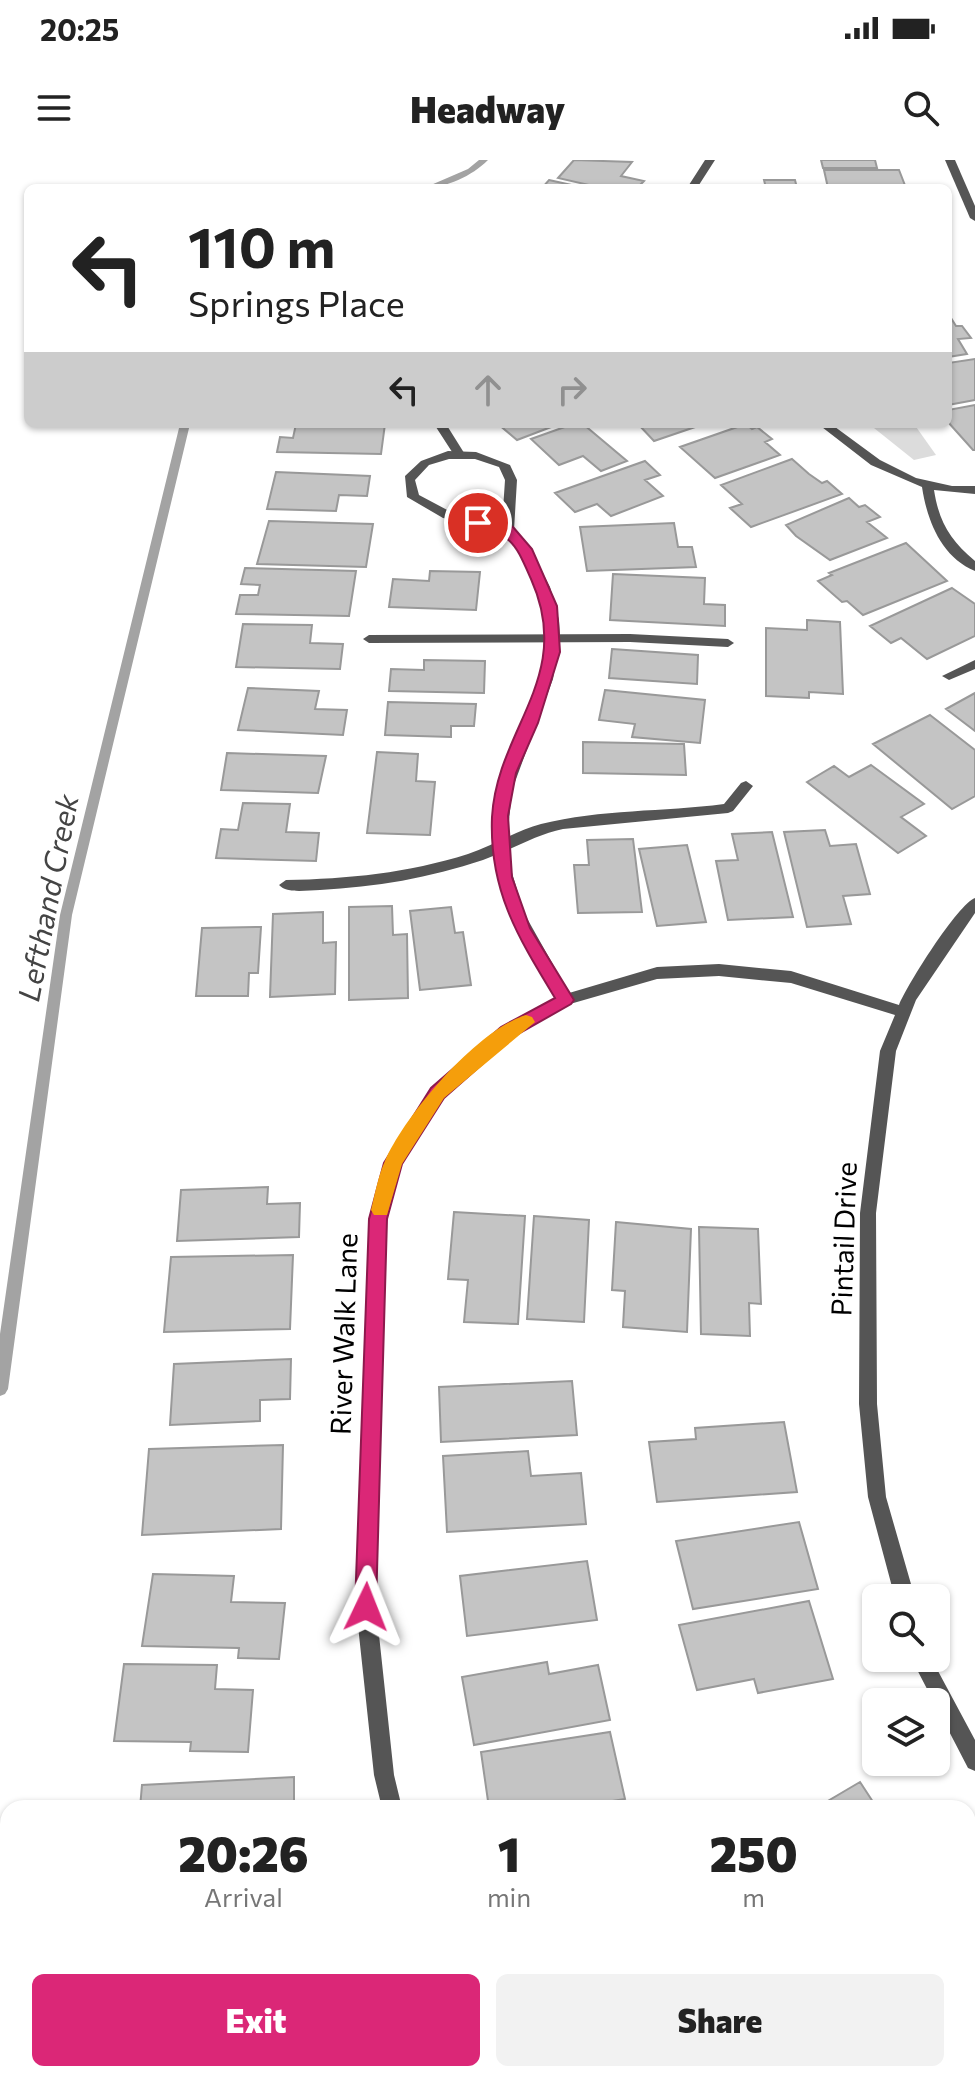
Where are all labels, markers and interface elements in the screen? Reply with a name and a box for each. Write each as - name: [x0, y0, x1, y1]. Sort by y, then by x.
- text: 20:25: [40, 10, 119, 47]
- icon: menu: [32, 86, 76, 130]
- text: Headway: [410, 86, 565, 130]
- icon: search: [899, 86, 943, 130]
- text: 110 m: [188, 211, 335, 280]
- icon: left: [56, 216, 160, 320]
- text: Springs Place: [188, 280, 405, 324]
- icon: left: [382, 368, 426, 412]
- icon: ahead: [466, 368, 510, 412]
- icon: right: [550, 368, 594, 412]
- pin: [444, 489, 512, 557]
- icon: arrive: [456, 501, 500, 545]
- water label: Lefthand Creek: [8, 790, 85, 1004]
- street label: Pintail Drive: [823, 1161, 863, 1317]
- street label: River Walk Lane: [322, 1232, 364, 1436]
- position arrow: [324, 1565, 408, 1649]
- map controls: [862, 1584, 950, 1776]
- button: search: [862, 1584, 950, 1672]
- button: layers: [862, 1688, 950, 1776]
- text: 20:26: [178, 1823, 309, 1882]
- text: 1: [498, 1823, 520, 1882]
- text: 250: [709, 1823, 798, 1882]
- text: Arrival: [204, 1881, 283, 1912]
- text: min: [487, 1881, 531, 1912]
- text: m: [742, 1881, 765, 1912]
- button: Exit: [32, 1974, 480, 2066]
- button: Share: [496, 1974, 944, 2066]

